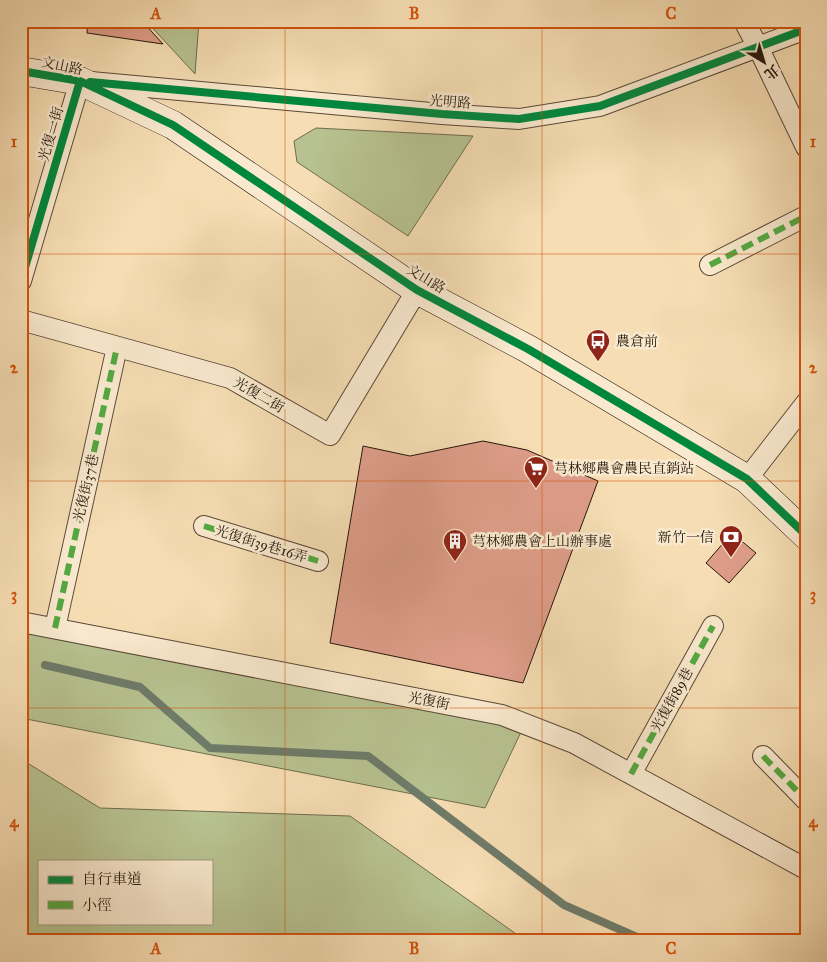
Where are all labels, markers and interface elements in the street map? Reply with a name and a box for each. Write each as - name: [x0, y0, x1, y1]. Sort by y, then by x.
- text: A: [150, 4, 162, 23]
- text: B: [409, 4, 419, 23]
- text: C: [666, 4, 677, 23]
- north arrow: [740, 38, 790, 88]
- street label: 文山路: [40, 53, 84, 79]
- text: 北: [761, 61, 782, 83]
- street label: 光明路: [428, 92, 472, 112]
- street label: 光復一街: [35, 105, 67, 163]
- text: 1: [11, 132, 18, 151]
- text: 1: [810, 132, 817, 151]
- street label: 文山路: [404, 261, 448, 297]
- bus stop icon: 農倉前: [585, 328, 611, 362]
- place label: 農倉前: [616, 333, 658, 350]
- text: 2: [10, 358, 19, 377]
- text: 2: [809, 358, 818, 377]
- street label: 光復二街: [231, 374, 287, 416]
- street label: 光復街37巷: [70, 452, 102, 524]
- supermarket icon: 芎林鄉農會農民直銷站: [523, 455, 549, 489]
- place label: 芎林鄉農會農民直銷站: [554, 460, 694, 477]
- street label: 光復街39巷16弄: [213, 522, 309, 566]
- bank icon: 新竹一信: [718, 524, 744, 558]
- building icon: 芎林鄉農會上山辦事處: [442, 528, 468, 562]
- place label: 新竹一信: [658, 529, 714, 546]
- place label: 芎林鄉農會上山辦事處: [472, 533, 612, 550]
- text: 3: [11, 585, 17, 605]
- text: 3: [810, 585, 816, 605]
- street label: 光復街89巷: [647, 665, 697, 735]
- street label: 光復街: [407, 689, 451, 713]
- text: 4: [10, 812, 20, 832]
- text: 4: [809, 812, 819, 832]
- legend: [38, 860, 212, 924]
- text: 自行車道: [82, 870, 142, 888]
- text: 小徑: [82, 896, 112, 914]
- text: A: [150, 939, 162, 958]
- text: B: [409, 939, 419, 958]
- text: C: [666, 939, 677, 958]

